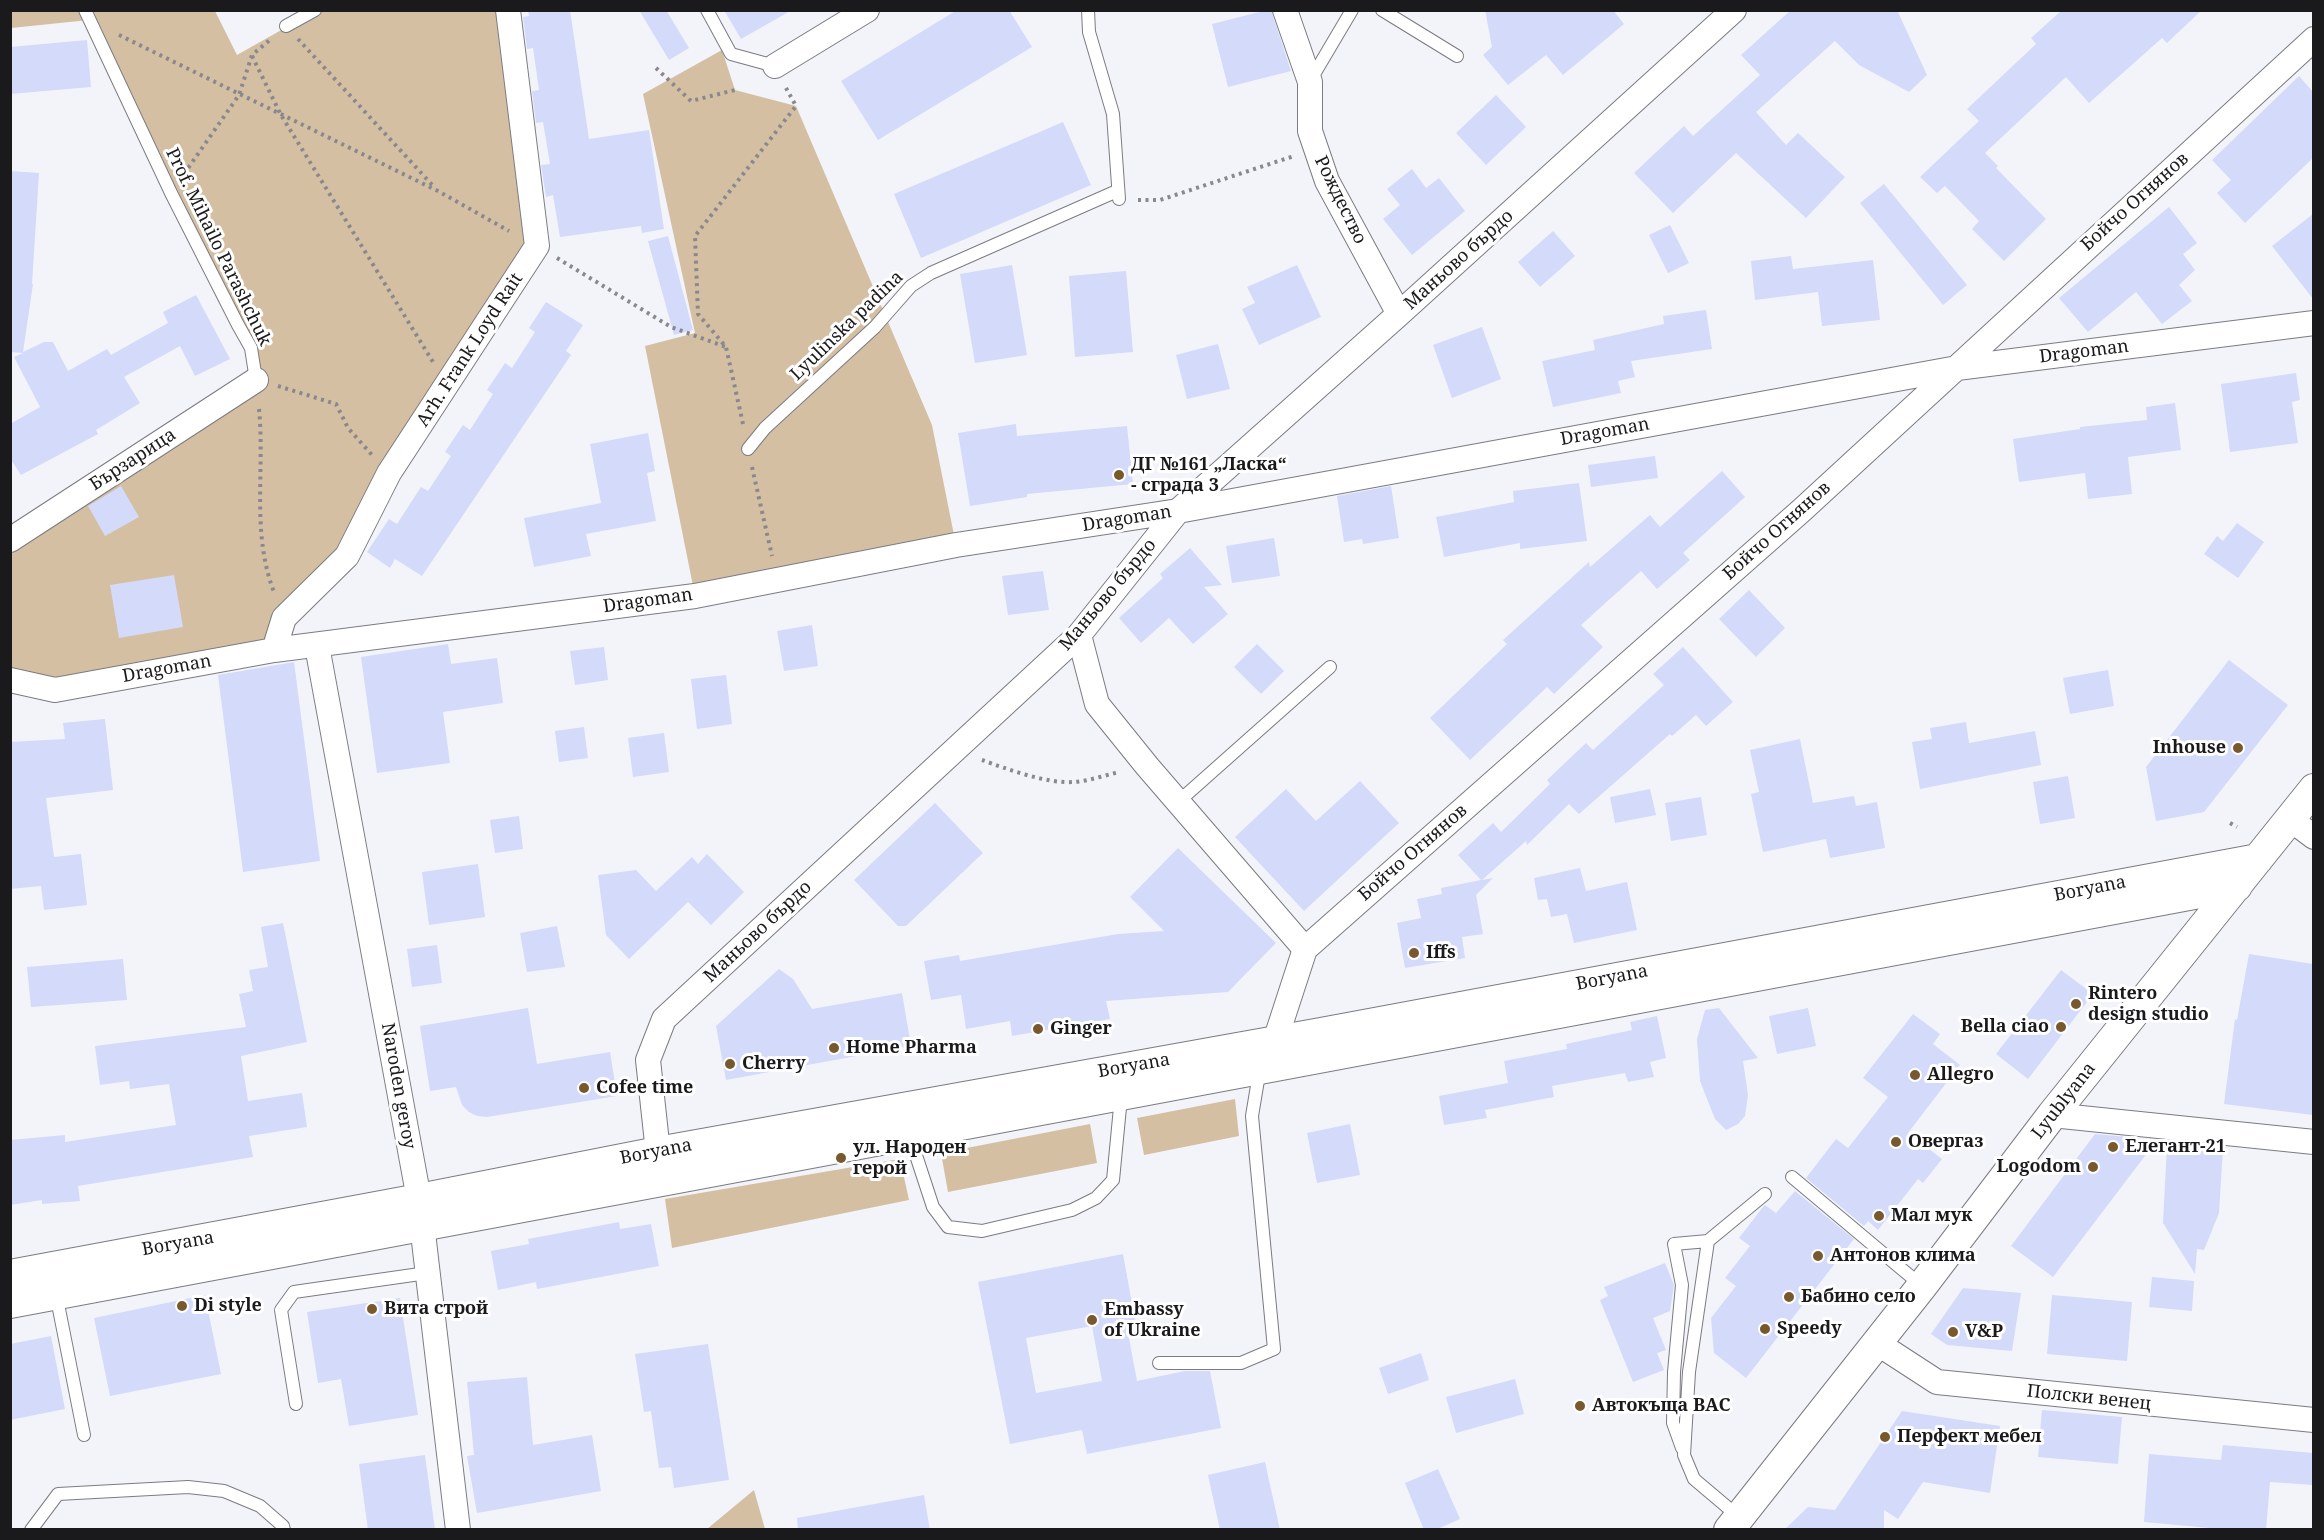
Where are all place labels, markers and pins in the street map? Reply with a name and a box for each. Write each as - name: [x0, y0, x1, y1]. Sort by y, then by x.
- place label: ДГ №161 „Ласка“ - сграда 3: [1131, 454, 1287, 496]
- marker: ДГ №161 „Ласка“ - сграда 3: [1112, 468, 1126, 482]
- place label: Inhouse: [2153, 737, 2226, 759]
- marker: Inhouse: [2231, 741, 2245, 755]
- place label: Iffs: [1426, 942, 1456, 964]
- marker: Iffs: [1407, 946, 1421, 960]
- place label: Rintero design studio: [2088, 983, 2209, 1026]
- marker: Rintero design studio: [2069, 997, 2083, 1011]
- place label: Bella ciao: [1961, 1016, 2049, 1038]
- place label: Ginger: [1050, 1018, 1112, 1040]
- marker: Bella ciao: [2054, 1020, 2068, 1034]
- marker: Ginger: [1031, 1022, 1045, 1036]
- place label: Home Pharma: [846, 1037, 977, 1059]
- marker: Home Pharma: [827, 1041, 841, 1055]
- place label: Cherry: [742, 1053, 806, 1075]
- marker: Cherry: [723, 1057, 737, 1071]
- place label: Allegro: [1927, 1064, 1994, 1086]
- marker: Allegro: [1908, 1068, 1922, 1082]
- place label: Cofee time: [596, 1077, 693, 1099]
- marker: Cofee time: [577, 1081, 591, 1095]
- place label: Овергаз: [1908, 1131, 1983, 1153]
- marker: Овергаз: [1889, 1135, 1903, 1149]
- place label: Елегант-21: [2125, 1136, 2226, 1158]
- place label: ул. Народен герой: [853, 1137, 966, 1180]
- marker: Елегант-21: [2106, 1140, 2120, 1154]
- marker: ул. Народен герой: [834, 1151, 848, 1165]
- place label: Logodom: [1997, 1156, 2081, 1178]
- marker: Logodom: [2086, 1160, 2100, 1174]
- place label: Мал мук: [1891, 1205, 1972, 1227]
- marker: Мал мук: [1872, 1209, 1886, 1223]
- place label: Антонов клима: [1830, 1245, 1976, 1267]
- marker: Антонов клима: [1811, 1249, 1825, 1263]
- place label: Бабино село: [1801, 1286, 1916, 1308]
- marker: Бабино село: [1782, 1290, 1796, 1304]
- place label: Di style: [194, 1295, 262, 1317]
- place label: Вита строй: [384, 1298, 488, 1320]
- marker: Di style: [175, 1299, 189, 1313]
- place label: Embassy of Ukraine: [1104, 1299, 1200, 1342]
- marker: Вита строй: [365, 1302, 379, 1316]
- marker: Embassy of Ukraine: [1085, 1313, 1099, 1327]
- place label: Speedy: [1777, 1318, 1842, 1340]
- place label: V&P: [1965, 1321, 2003, 1343]
- marker: Speedy: [1758, 1322, 1772, 1336]
- marker: V&P: [1946, 1325, 1960, 1339]
- place label: Автокъща ВАС: [1592, 1395, 1731, 1417]
- marker: Автокъща ВАС: [1573, 1399, 1587, 1413]
- place label: Перфект мебел: [1897, 1426, 2042, 1448]
- marker: Перфект мебел: [1878, 1430, 1892, 1444]

